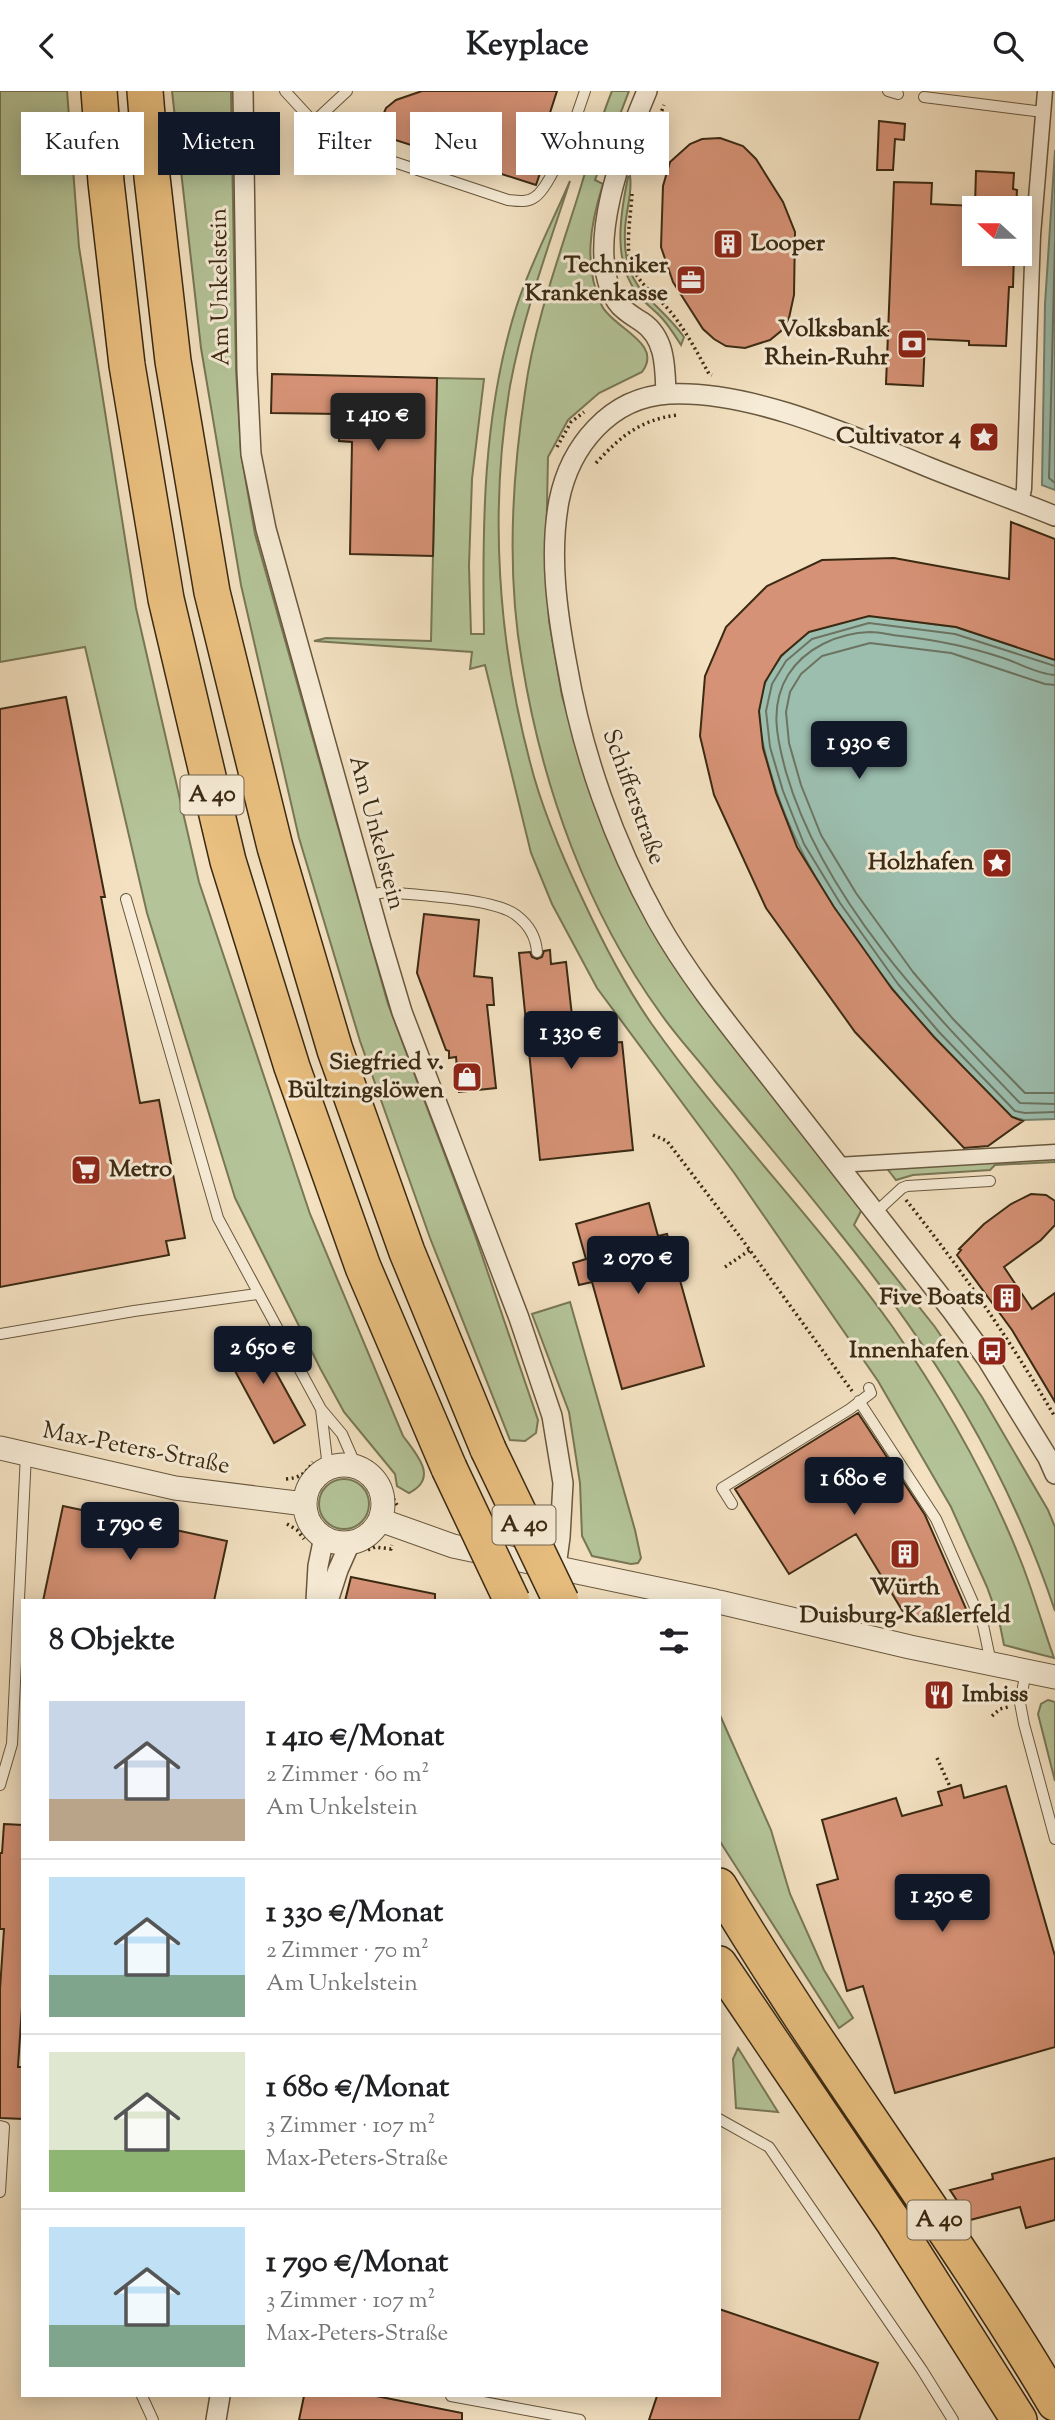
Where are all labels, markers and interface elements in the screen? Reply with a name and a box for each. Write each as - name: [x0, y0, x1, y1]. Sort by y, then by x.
- text: Keyplace: [466, 23, 589, 69]
- icon: back: [28, 27, 66, 65]
- icon: search: [989, 27, 1027, 65]
- chip: Kaufen: [21, 112, 144, 175]
- chip: Mieten: [158, 112, 280, 175]
- chip: Filter: [294, 112, 396, 175]
- chip: Neu: [410, 112, 502, 175]
- chip: Wohnung: [516, 112, 669, 175]
- north arrow: [962, 196, 1032, 266]
- map controls: [962, 196, 1032, 266]
- street label: Am Unkelstein: [203, 208, 239, 366]
- building icon: Looper: [711, 227, 745, 261]
- place label: Looper: [751, 227, 826, 261]
- place label: Techniker Krankenkasse: [525, 249, 669, 311]
- office icon: Techniker Krankenkasse: [674, 263, 708, 297]
- place label: Volksbank Rhein-Ruhr: [765, 313, 890, 375]
- bank icon: Volksbank Rhein-Ruhr: [895, 327, 929, 361]
- pin: 1 410 €: [313, 393, 443, 453]
- text: 1 410 €: [346, 399, 410, 432]
- place label: Cultivator 4: [836, 420, 961, 454]
- place icon: Cultivator 4: [967, 420, 1001, 454]
- pin: 1 930 €: [794, 721, 924, 781]
- street label: Schifferstraße: [593, 725, 673, 869]
- text: 1 930 €: [827, 727, 891, 760]
- street label: Am Unkelstein: [339, 752, 413, 914]
- road number: A 40: [180, 775, 244, 815]
- place label: Holzhafen: [868, 846, 975, 880]
- place icon: Holzhafen: [980, 846, 1014, 880]
- pin: 1 330 €: [506, 1011, 636, 1071]
- text: 1 330 €: [540, 1017, 602, 1050]
- place label: Siegfried v. Bültzingslöwen: [288, 1046, 445, 1108]
- shop icon: Siegfried v. Bültzingslöwen: [450, 1060, 484, 1094]
- supermarket icon: Metro: [69, 1153, 103, 1187]
- place label: Metro: [109, 1153, 172, 1187]
- pin: 2 070 €: [573, 1237, 703, 1296]
- text: 2 070 €: [603, 1242, 673, 1275]
- place label: Five Boats: [880, 1281, 984, 1315]
- building icon: Five Boats: [990, 1281, 1024, 1315]
- pin: 2 650 €: [198, 1327, 328, 1386]
- text: 2 650 €: [230, 1332, 296, 1365]
- place label: Innenhafen: [849, 1334, 970, 1368]
- bus stop icon: Innenhafen: [975, 1334, 1009, 1368]
- street label: Max-Peters-Straße: [39, 1414, 233, 1484]
- pin: 1 680 €: [789, 1457, 919, 1517]
- text: 1 680 €: [821, 1463, 887, 1496]
- pin: 1 790 €: [65, 1503, 195, 1562]
- road number: A 40: [492, 1505, 556, 1545]
- text: 1 790 €: [97, 1508, 163, 1541]
- building icon: Würth Duisburg-Kaßlerfeld: [888, 1537, 922, 1571]
- place label: Würth Duisburg-Kaßlerfeld: [799, 1571, 1011, 1633]
- text: 8 Objekte: [49, 1620, 175, 1663]
- icon: filters: [655, 1622, 693, 1660]
- restaurant icon: Imbiss: [922, 1678, 956, 1712]
- place label: Imbiss: [962, 1678, 1028, 1712]
- text: 1 410 €/Monat: [266, 1716, 444, 1759]
- icon: home: [105, 1729, 189, 1813]
- text: 2 Zimmer · 60 m²: [266, 1759, 429, 1792]
- text: Am Unkelstein: [266, 1792, 418, 1825]
- pin: 1 250 €: [877, 1875, 1007, 1934]
- text: 1 250 €: [911, 1880, 973, 1913]
- text: 1 330 €/Monat: [266, 1892, 443, 1935]
- icon: home: [105, 1905, 189, 1989]
- text: 2 Zimmer · 70 m²: [266, 1935, 429, 1968]
- text: Am Unkelstein: [266, 1968, 418, 2001]
- text: 1 680 €/Monat: [266, 2067, 449, 2110]
- icon: home: [105, 2080, 189, 2164]
- text: 3 Zimmer · 107 m²: [266, 2110, 435, 2143]
- text: Max-Peters-Straße: [266, 2143, 448, 2176]
- road number: A 40: [908, 2201, 970, 2239]
- text: 1 790 €/Monat: [266, 2242, 448, 2285]
- icon: home: [105, 2255, 189, 2339]
- text: 3 Zimmer · 107 m²: [266, 2285, 435, 2318]
- text: Max-Peters-Straße: [266, 2318, 448, 2351]

